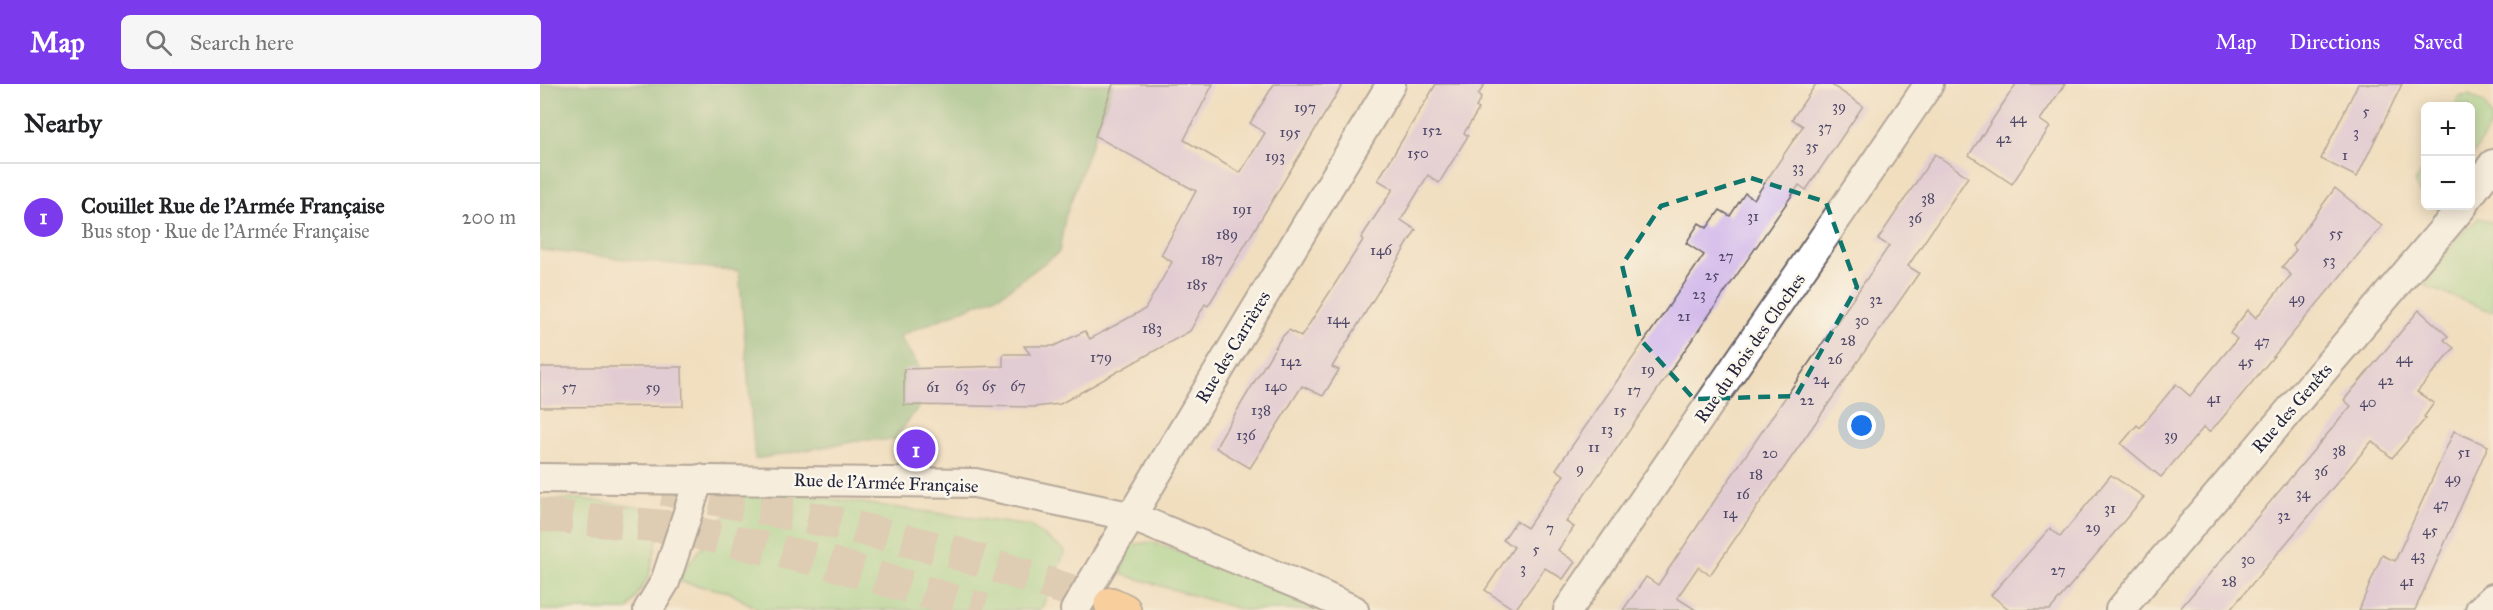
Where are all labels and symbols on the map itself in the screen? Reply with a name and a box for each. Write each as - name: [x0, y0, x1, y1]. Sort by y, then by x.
- house number: 39: [1832, 97, 1846, 115]
- house number: 197: [1294, 98, 1316, 116]
- house number: 5: [2363, 102, 2370, 120]
- house number: 44: [2010, 109, 2027, 127]
- house number: 37: [1818, 118, 1832, 136]
- house number: 152: [1422, 121, 1443, 139]
- house number: 195: [1280, 123, 1300, 141]
- house number: 3: [2353, 123, 2359, 141]
- house number: 42: [1996, 129, 2012, 147]
- house number: 35: [1806, 137, 1819, 155]
- house number: 150: [1407, 144, 1429, 162]
- house number: 1: [2342, 146, 2348, 164]
- house number: 193: [1265, 147, 1285, 165]
- house number: 33: [1792, 158, 1804, 176]
- house number: 38: [1921, 189, 1935, 207]
- house number: 191: [1232, 200, 1252, 218]
- house number: 31: [1747, 207, 1759, 225]
- house number: 36: [1908, 209, 1923, 227]
- house number: 55: [2329, 224, 2343, 242]
- house number: 189: [1216, 225, 1238, 243]
- house number: 146: [1370, 241, 1393, 259]
- house number: 27: [1719, 247, 1734, 265]
- house number: 187: [1201, 250, 1223, 268]
- house number: 53: [2323, 251, 2335, 269]
- house number: 25: [1705, 266, 1719, 284]
- street label: Rue du Bois des Cloches: [1690, 269, 1810, 427]
- house number: 185: [1187, 275, 1207, 293]
- house number: 23: [1692, 285, 1706, 303]
- street label: Rue des Carrières: [1191, 287, 1275, 407]
- house number: 49: [2289, 289, 2305, 307]
- house number: 32: [1869, 290, 1883, 308]
- house number: 21: [1677, 307, 1691, 325]
- house number: 144: [1327, 310, 1350, 328]
- house number: 30: [1855, 311, 1869, 329]
- house number: 183: [1142, 319, 1162, 337]
- house number: 28: [1840, 331, 1856, 349]
- house number: 47: [2254, 332, 2270, 350]
- house number: 179: [1090, 348, 1112, 366]
- house number: 44: [2396, 349, 2413, 367]
- house number: 26: [1827, 350, 1844, 368]
- house number: 142: [1280, 352, 1302, 370]
- house number: 45: [2238, 352, 2254, 370]
- street label: Rue des Genêts: [2247, 359, 2337, 457]
- house number: 19: [1641, 360, 1655, 378]
- house number: 24: [1813, 370, 1830, 388]
- house number: 42: [2378, 371, 2394, 389]
- house number: 63: [955, 377, 969, 395]
- house number: 65: [982, 377, 996, 395]
- house number: 67: [1010, 377, 1026, 395]
- house number: 140: [1264, 377, 1288, 395]
- house number: 57: [562, 378, 576, 396]
- house number: 59: [645, 378, 661, 396]
- house number: 61: [926, 378, 940, 396]
- house number: 17: [1627, 381, 1641, 399]
- house number: 41: [2207, 389, 2221, 407]
- house number: 22: [1800, 391, 1815, 409]
- house number: 40: [2359, 393, 2377, 411]
- house number: 138: [1251, 401, 1271, 419]
- house number: 15: [1614, 401, 1626, 419]
- your location: [1847, 411, 1876, 440]
- house number: 13: [1601, 420, 1613, 438]
- pin: 1: [896, 426, 935, 472]
- house number: 136: [1236, 426, 1257, 444]
- house number: 39: [2164, 426, 2178, 444]
- house number: 11: [1588, 438, 1600, 456]
- house number: 38: [2332, 441, 2346, 459]
- house number: 51: [2458, 443, 2471, 461]
- house number: 20: [1762, 444, 1778, 462]
- house number: 9: [1576, 459, 1584, 477]
- house number: 36: [2314, 462, 2329, 480]
- house number: 18: [1749, 465, 1763, 483]
- street label: Rue de l'Armée Française: [793, 469, 979, 497]
- house number: 49: [2445, 469, 2461, 487]
- house number: 34: [2296, 484, 2311, 502]
- house number: 16: [1736, 485, 1751, 503]
- house number: 47: [2433, 495, 2449, 513]
- house number: 31: [2104, 499, 2116, 517]
- house number: 14: [1723, 504, 1738, 522]
- house number: 32: [2277, 506, 2291, 524]
- house number: 29: [2085, 518, 2101, 536]
- house number: 7: [1546, 519, 1554, 537]
- house number: 45: [2422, 521, 2438, 539]
- house number: 5: [1533, 540, 1540, 558]
- house number: 43: [2411, 546, 2425, 564]
- house number: 30: [2241, 550, 2255, 568]
- house number: 3: [1520, 559, 1526, 577]
- house number: 27: [2051, 561, 2066, 579]
- house number: 28: [2221, 572, 2237, 590]
- house number: 41: [2400, 572, 2414, 590]

